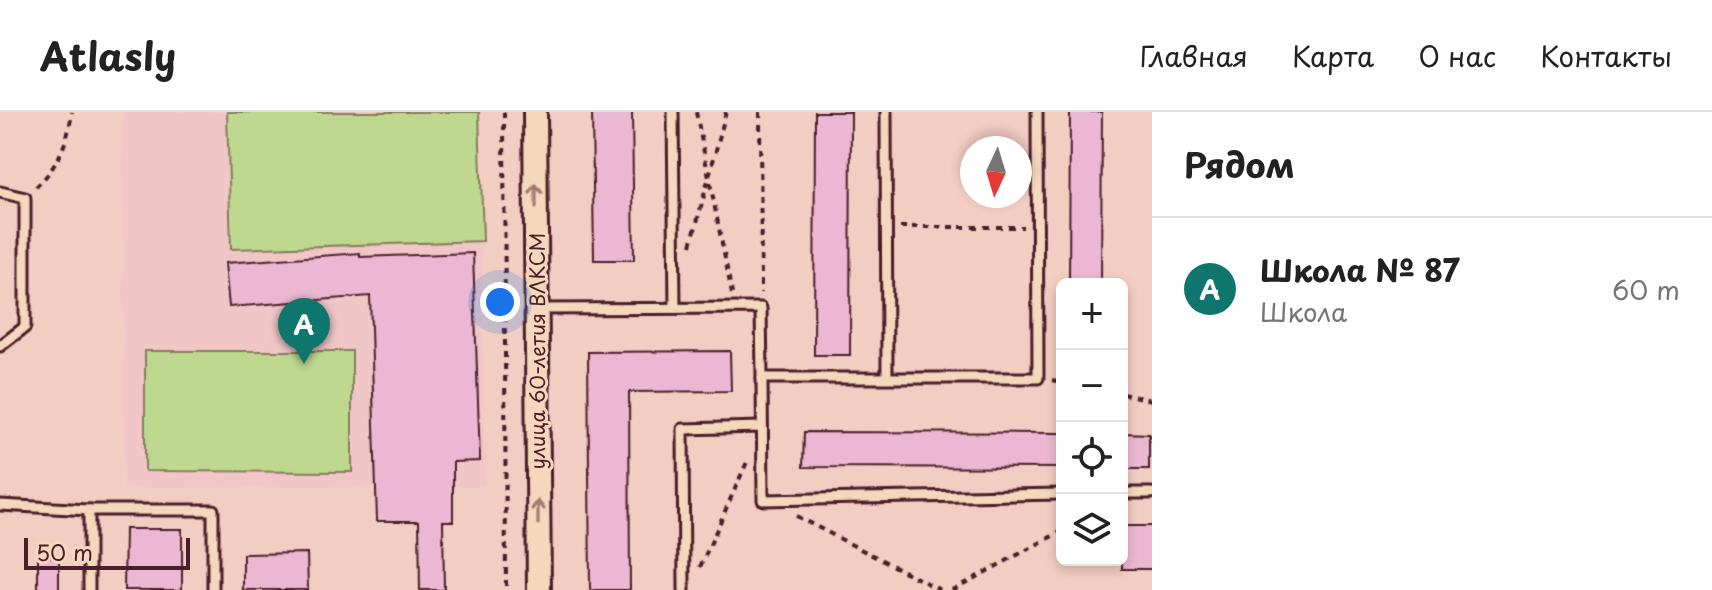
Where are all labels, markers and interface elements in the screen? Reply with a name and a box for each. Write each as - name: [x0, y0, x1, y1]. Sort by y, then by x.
- text: Atlasly: [40, 27, 176, 84]
- text: Главная: [1140, 34, 1248, 77]
- text: Карта: [1292, 34, 1374, 77]
- text: О нас: [1418, 34, 1496, 77]
- text: Контакты: [1540, 34, 1672, 77]
- north arrow: [960, 136, 1032, 208]
- text: Рядом: [1184, 138, 1295, 190]
- one-way arrow: [528, 183, 544, 210]
- street label: улица 60-летия ВЛКСМ: [522, 233, 552, 469]
- text: Школа № 87: [1260, 247, 1460, 292]
- text: A: [1200, 270, 1220, 309]
- text: 60 m: [1612, 270, 1680, 309]
- map controls: [1056, 278, 1128, 566]
- button: +: [1056, 278, 1128, 350]
- your location: [480, 282, 520, 322]
- text: Школа: [1260, 292, 1347, 331]
- pin: A: [278, 298, 330, 364]
- button: −: [1056, 350, 1128, 422]
- button: locate: [1056, 422, 1128, 494]
- button: layers: [1056, 494, 1128, 566]
- one-way arrow: [530, 499, 546, 526]
- scale bar: [24, 534, 190, 570]
- text: 50 m: [36, 535, 93, 568]

